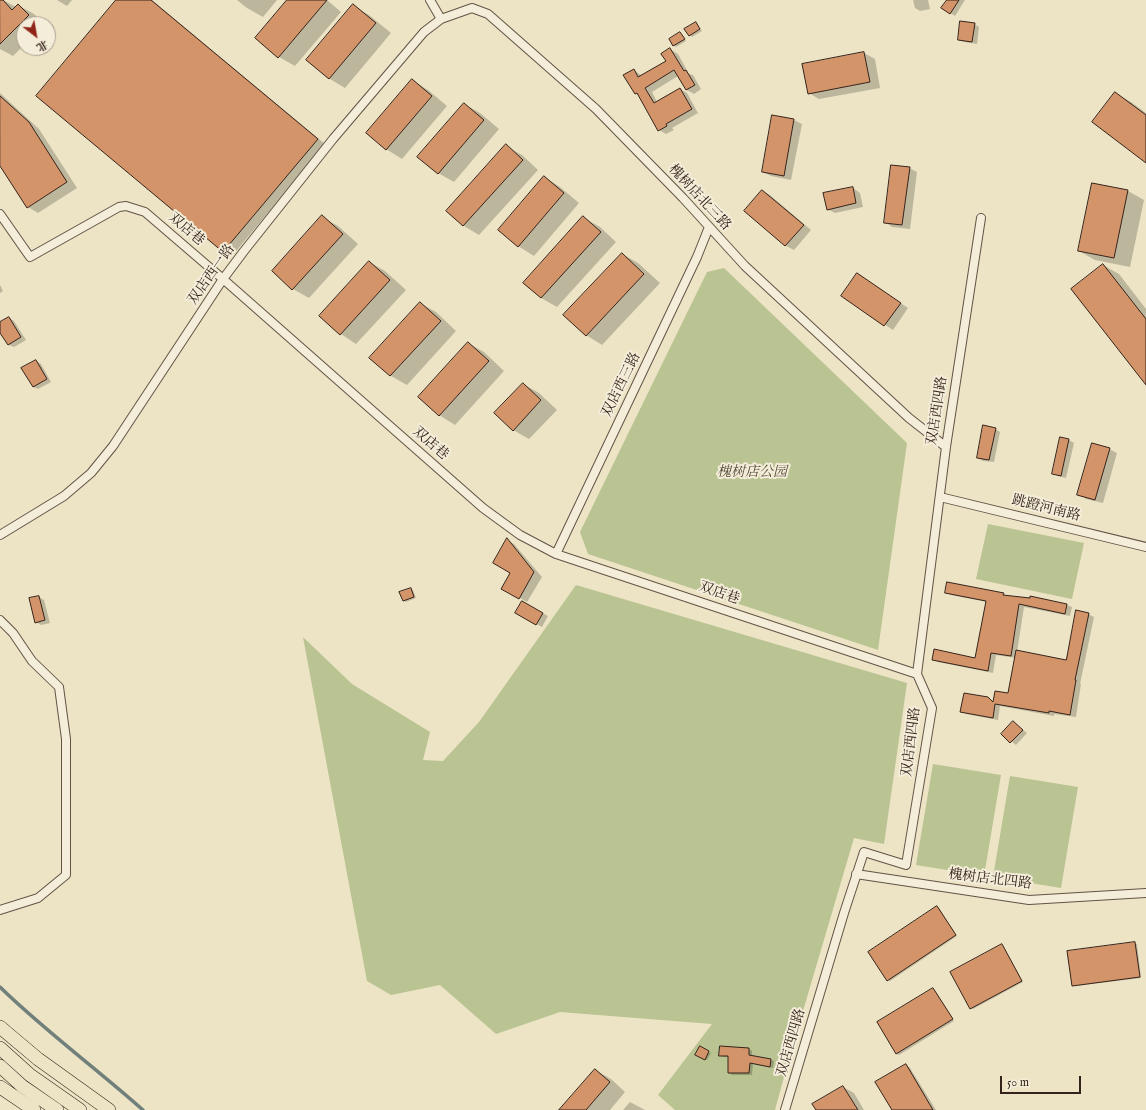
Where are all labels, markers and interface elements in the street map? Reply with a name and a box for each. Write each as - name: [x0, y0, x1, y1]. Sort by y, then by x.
- north arrow: [16, 16, 56, 56]
- text: 北: [33, 37, 50, 54]
- street label: 槐树店北三路: [664, 162, 734, 234]
- street label: 双店巷: [165, 210, 207, 250]
- street label: 双店西一路: [185, 242, 239, 308]
- street label: 双店西三路: [599, 350, 645, 420]
- street label: 双店西四路: [924, 375, 952, 447]
- street label: 双店巷: [409, 424, 451, 464]
- park label: 槐树店公园: [717, 465, 787, 481]
- street label: 跳蹬河南路: [1010, 492, 1082, 526]
- street label: 双店巷: [696, 579, 742, 609]
- street label: 双店西四路: [899, 706, 925, 778]
- street label: 槐树店北四路: [947, 867, 1033, 893]
- street label: 双店西四路: [774, 1007, 810, 1079]
- scale bar: [1002, 1068, 1083, 1094]
- text: 50 m: [1007, 1075, 1029, 1090]

